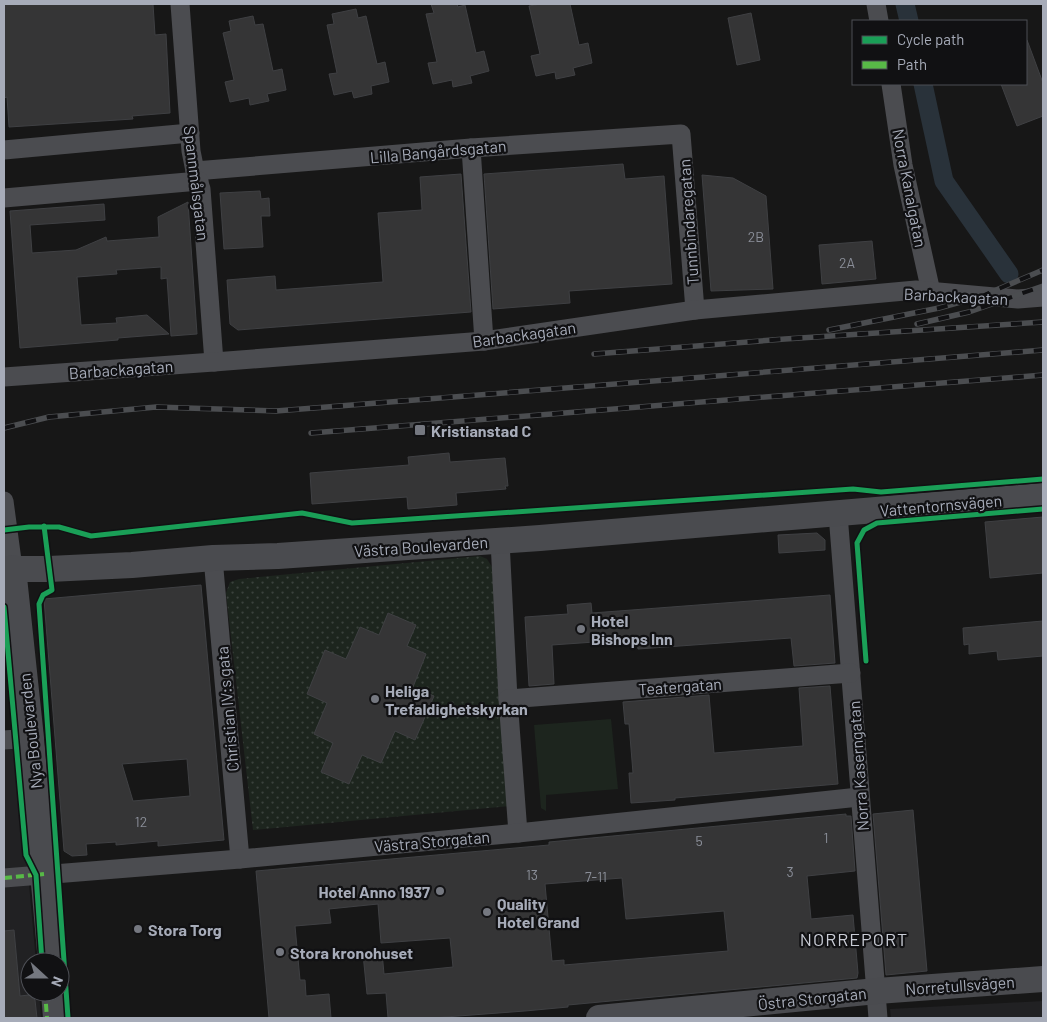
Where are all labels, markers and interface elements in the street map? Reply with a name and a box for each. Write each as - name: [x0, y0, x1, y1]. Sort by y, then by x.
- legend: [852, 20, 1027, 85]
- text: Cycle path: [897, 30, 964, 48]
- text: Path: [897, 55, 927, 73]
- street label: Spannmålsgatan: [181, 124, 213, 242]
- street label: Norra Kanalgatan: [889, 127, 931, 249]
- street label: Lilla Bangårdsgatan: [369, 136, 507, 166]
- street label: Tunnbindaregatan: [674, 158, 702, 286]
- house number: 2B: [748, 228, 764, 245]
- house number: 2A: [839, 254, 855, 271]
- street label: Barbackagatan: [903, 284, 1009, 308]
- street label: Barbackagatan: [471, 317, 577, 351]
- street label: Barbackagatan: [68, 356, 174, 382]
- place label: Kristianstad C: [431, 421, 531, 440]
- marker: Kristianstad C: [413, 423, 427, 437]
- street label: Vattentornsvägen: [879, 490, 1003, 520]
- street label: Västra Boulevarden: [353, 532, 489, 560]
- place label: Hotel Bishops Inn: [591, 611, 673, 648]
- marker: Hotel Bishops Inn: [575, 623, 587, 635]
- street label: Christian IV:s gata: [212, 646, 242, 772]
- street label: Nya Boulevarden: [14, 672, 46, 790]
- street label: Teatergatan: [638, 674, 722, 698]
- place label: Heliga Trefaldighetskyrkan: [385, 681, 528, 718]
- marker: Heliga Trefaldighetskyrkan: [369, 693, 381, 705]
- street label: Norra Kaserngatan: [844, 700, 872, 832]
- house number: 12: [135, 813, 147, 830]
- street label: Västra Storgatan: [373, 826, 491, 856]
- house number: 1: [824, 829, 828, 846]
- house number: 5: [695, 832, 703, 849]
- house number: 3: [786, 863, 794, 880]
- house number: 13: [526, 866, 538, 883]
- house number: 7-11: [585, 868, 607, 885]
- place label: Hotel Anno 1937: [318, 882, 430, 901]
- marker: Hotel Anno 1937: [434, 885, 446, 897]
- place label: Quality Hotel Grand: [497, 894, 580, 931]
- marker: Quality Hotel Grand: [481, 906, 493, 918]
- place label: Stora Torg: [148, 920, 222, 939]
- marker: Stora Torg: [132, 923, 144, 935]
- district label: NORREPORT: [800, 928, 908, 950]
- place label: Stora kronohuset: [290, 943, 413, 962]
- marker: Stora kronohuset: [274, 946, 286, 958]
- north arrow: [20, 952, 70, 1002]
- street label: Norretullsvägen: [905, 972, 1015, 998]
- text: N: [48, 974, 67, 989]
- street label: Östra Storgatan: [757, 983, 867, 1013]

